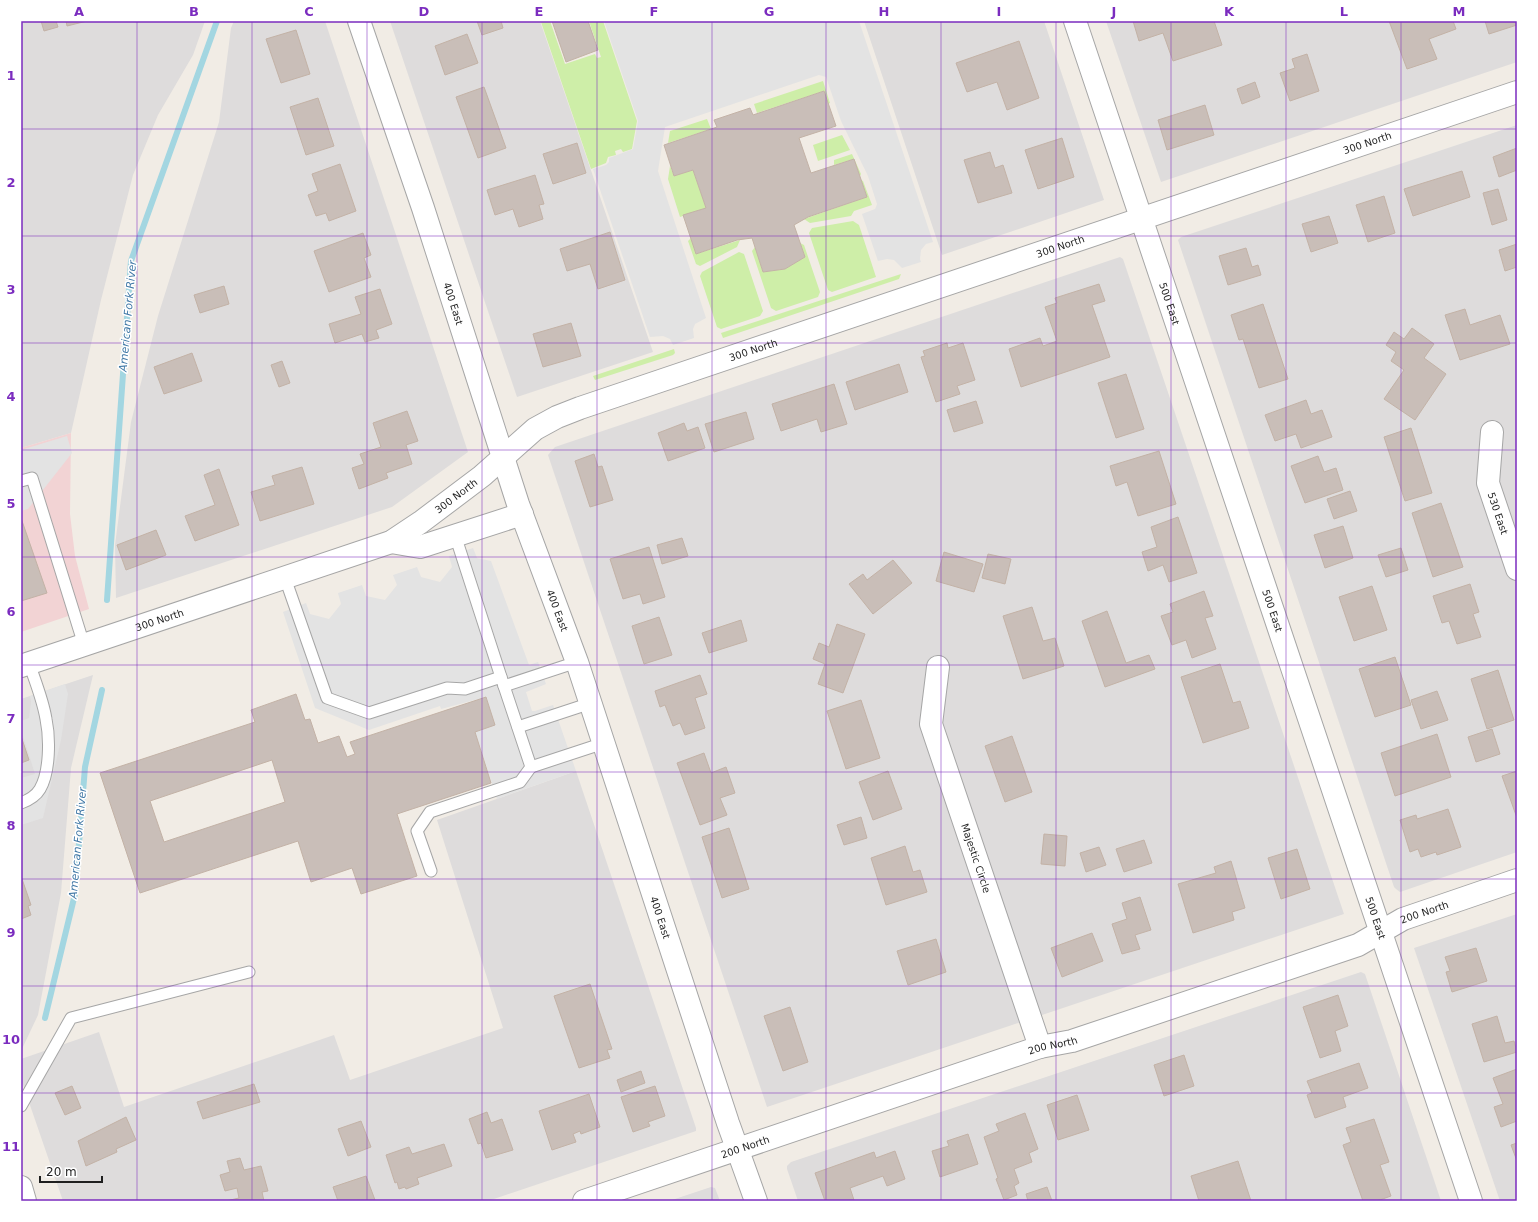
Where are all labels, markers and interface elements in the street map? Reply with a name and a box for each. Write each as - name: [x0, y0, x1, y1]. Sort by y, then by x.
- text: A: [74, 4, 84, 19]
- text: B: [189, 4, 199, 19]
- text: C: [304, 4, 314, 19]
- text: D: [419, 4, 430, 19]
- text: E: [535, 4, 543, 19]
- text: F: [650, 4, 658, 19]
- text: G: [764, 4, 774, 19]
- text: H: [879, 4, 889, 19]
- text: I: [997, 4, 1001, 19]
- text: J: [1111, 4, 1116, 19]
- text: K: [1224, 4, 1235, 19]
- text: L: [1340, 4, 1348, 19]
- text: M: [1453, 4, 1465, 19]
- text: 1: [6, 68, 16, 83]
- street label: 300 North: [1342, 129, 1393, 156]
- text: 2: [6, 175, 16, 190]
- street label: 300 North: [1035, 233, 1086, 259]
- water label: American Fork River: [117, 258, 139, 373]
- street label: 400 East: [442, 281, 466, 326]
- street label: 500 East: [1158, 281, 1182, 326]
- text: 3: [6, 282, 16, 297]
- street label: 300 North: [728, 336, 779, 363]
- text: 4: [6, 389, 16, 404]
- street label: 300 North: [433, 476, 479, 515]
- street label: 530 East: [1486, 491, 1510, 536]
- text: 5: [6, 496, 16, 511]
- street label: 400 East: [545, 588, 571, 633]
- street label: 500 East: [1261, 588, 1285, 633]
- text: 6: [6, 604, 16, 619]
- street label: 300 North: [134, 606, 185, 633]
- text: 7: [6, 711, 16, 726]
- water label: American Fork River: [67, 785, 89, 900]
- text: 8: [6, 818, 16, 833]
- street label: Majestic Circle: [959, 822, 993, 894]
- street label: 400 East: [649, 895, 673, 940]
- street label: 500 East: [1364, 895, 1388, 940]
- street label: 200 North: [1399, 898, 1450, 925]
- text: 9: [6, 925, 16, 940]
- text: 10: [2, 1032, 20, 1047]
- street label: 200 North: [1026, 1034, 1079, 1056]
- street label: 200 North: [719, 1133, 771, 1160]
- text: 11: [2, 1139, 20, 1154]
- scale bar: [40, 1158, 102, 1184]
- text: 20 m: [46, 1165, 77, 1179]

